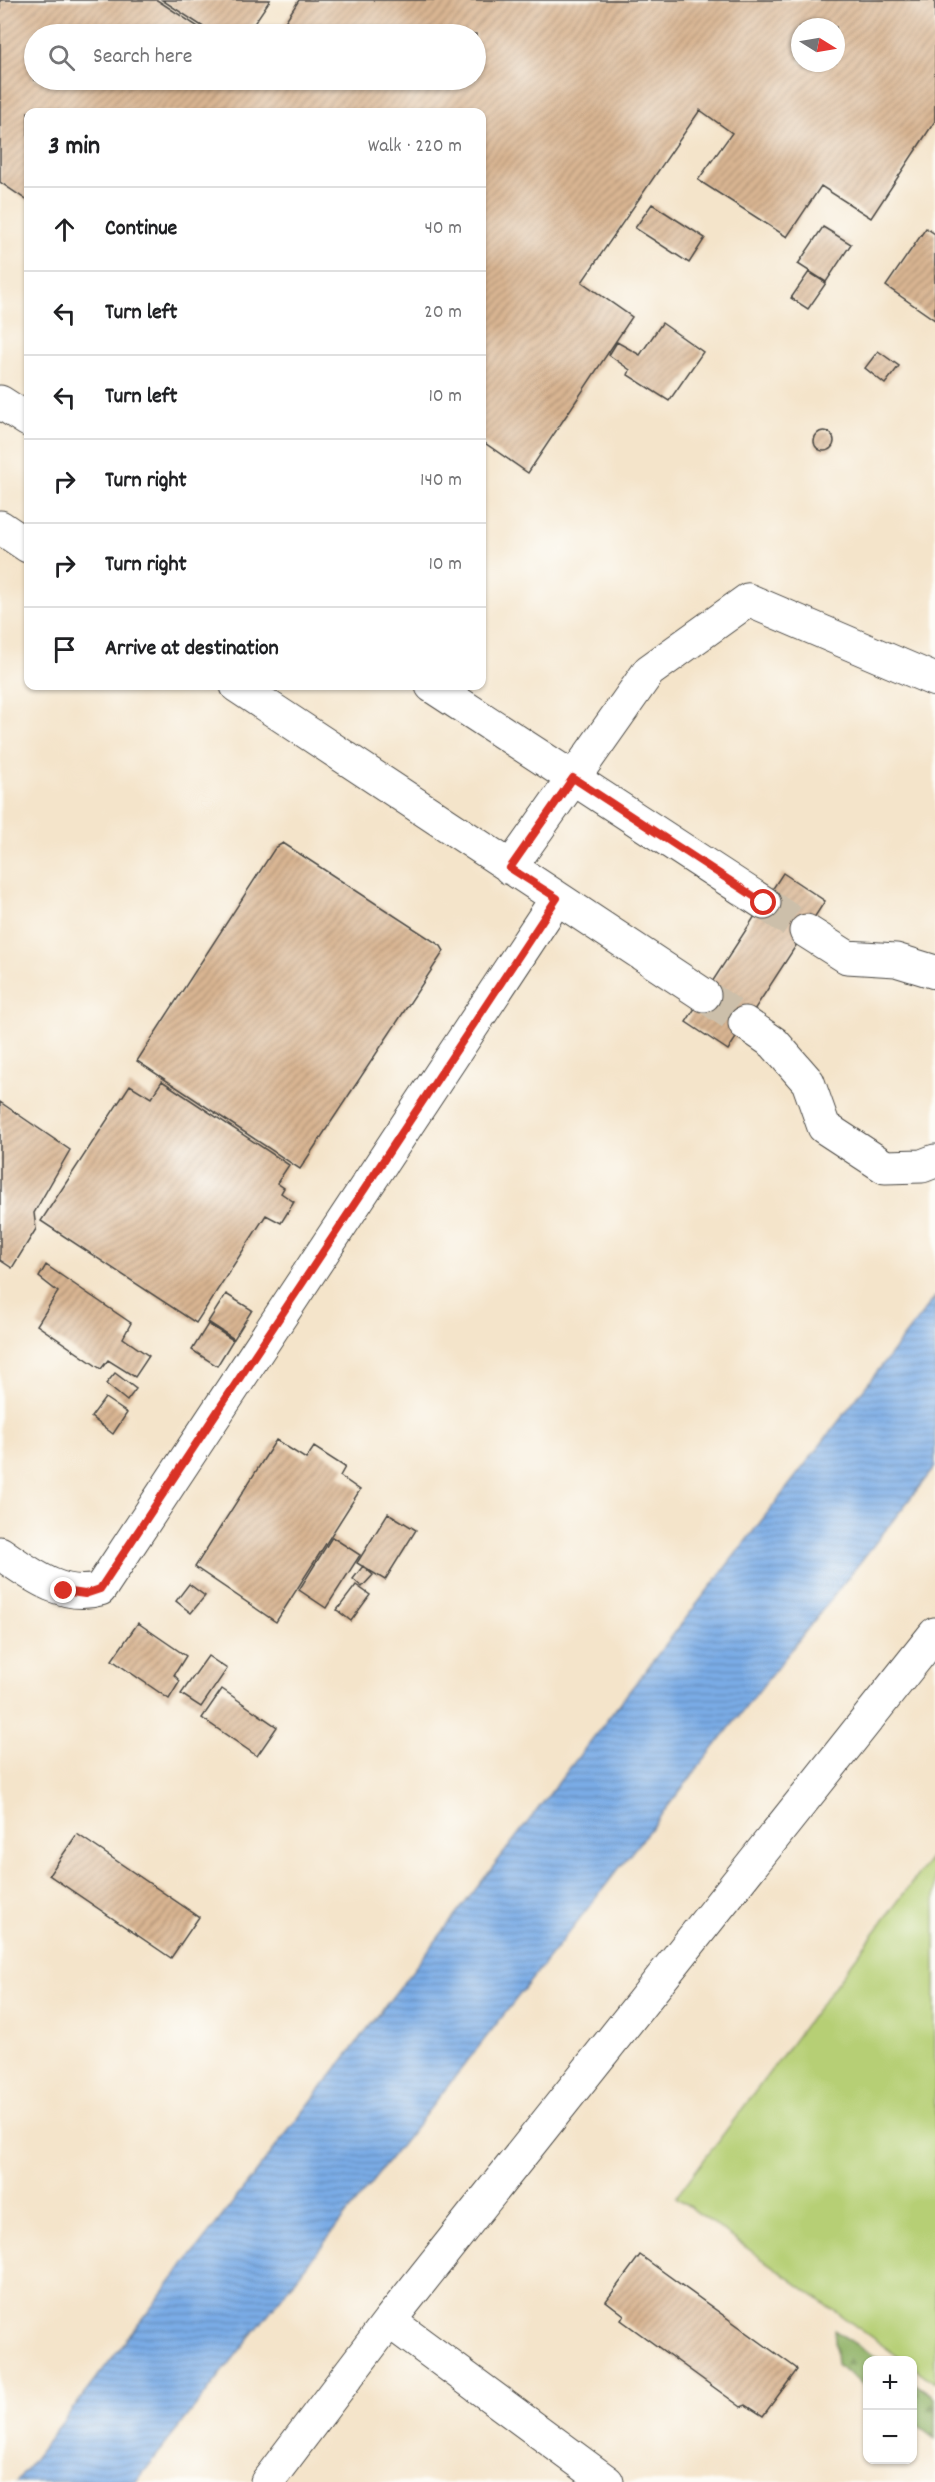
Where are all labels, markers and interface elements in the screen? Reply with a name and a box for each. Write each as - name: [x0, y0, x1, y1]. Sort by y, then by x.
- north arrow: [791, 18, 845, 72]
- search box: [24, 24, 486, 90]
- icon: search: [45, 41, 78, 74]
- text: Search here: [93, 42, 192, 73]
- text: 3 min: [48, 129, 100, 166]
- text: Walk · 220 m: [368, 133, 462, 161]
- icon: ahead: [48, 213, 81, 246]
- text: Continue: [105, 214, 177, 245]
- text: 40 m: [424, 215, 462, 243]
- icon: left: [48, 297, 81, 330]
- text: Turn left: [105, 298, 177, 329]
- text: 20 m: [424, 299, 462, 327]
- icon: left: [48, 381, 81, 414]
- text: Turn left: [105, 382, 177, 413]
- text: 10 m: [428, 383, 462, 411]
- icon: right: [48, 465, 81, 498]
- text: Turn right: [105, 466, 187, 497]
- text: 140 m: [420, 467, 462, 495]
- icon: right: [48, 549, 81, 582]
- text: Turn right: [105, 550, 187, 581]
- text: 10 m: [428, 551, 462, 579]
- icon: arrive: [48, 633, 81, 666]
- text: Arrive at destination: [105, 634, 279, 665]
- route start: [750, 889, 776, 915]
- route end: [50, 1577, 76, 1603]
- map controls: [863, 2356, 917, 2464]
- button: +: [863, 2356, 917, 2410]
- button: −: [863, 2410, 917, 2464]

